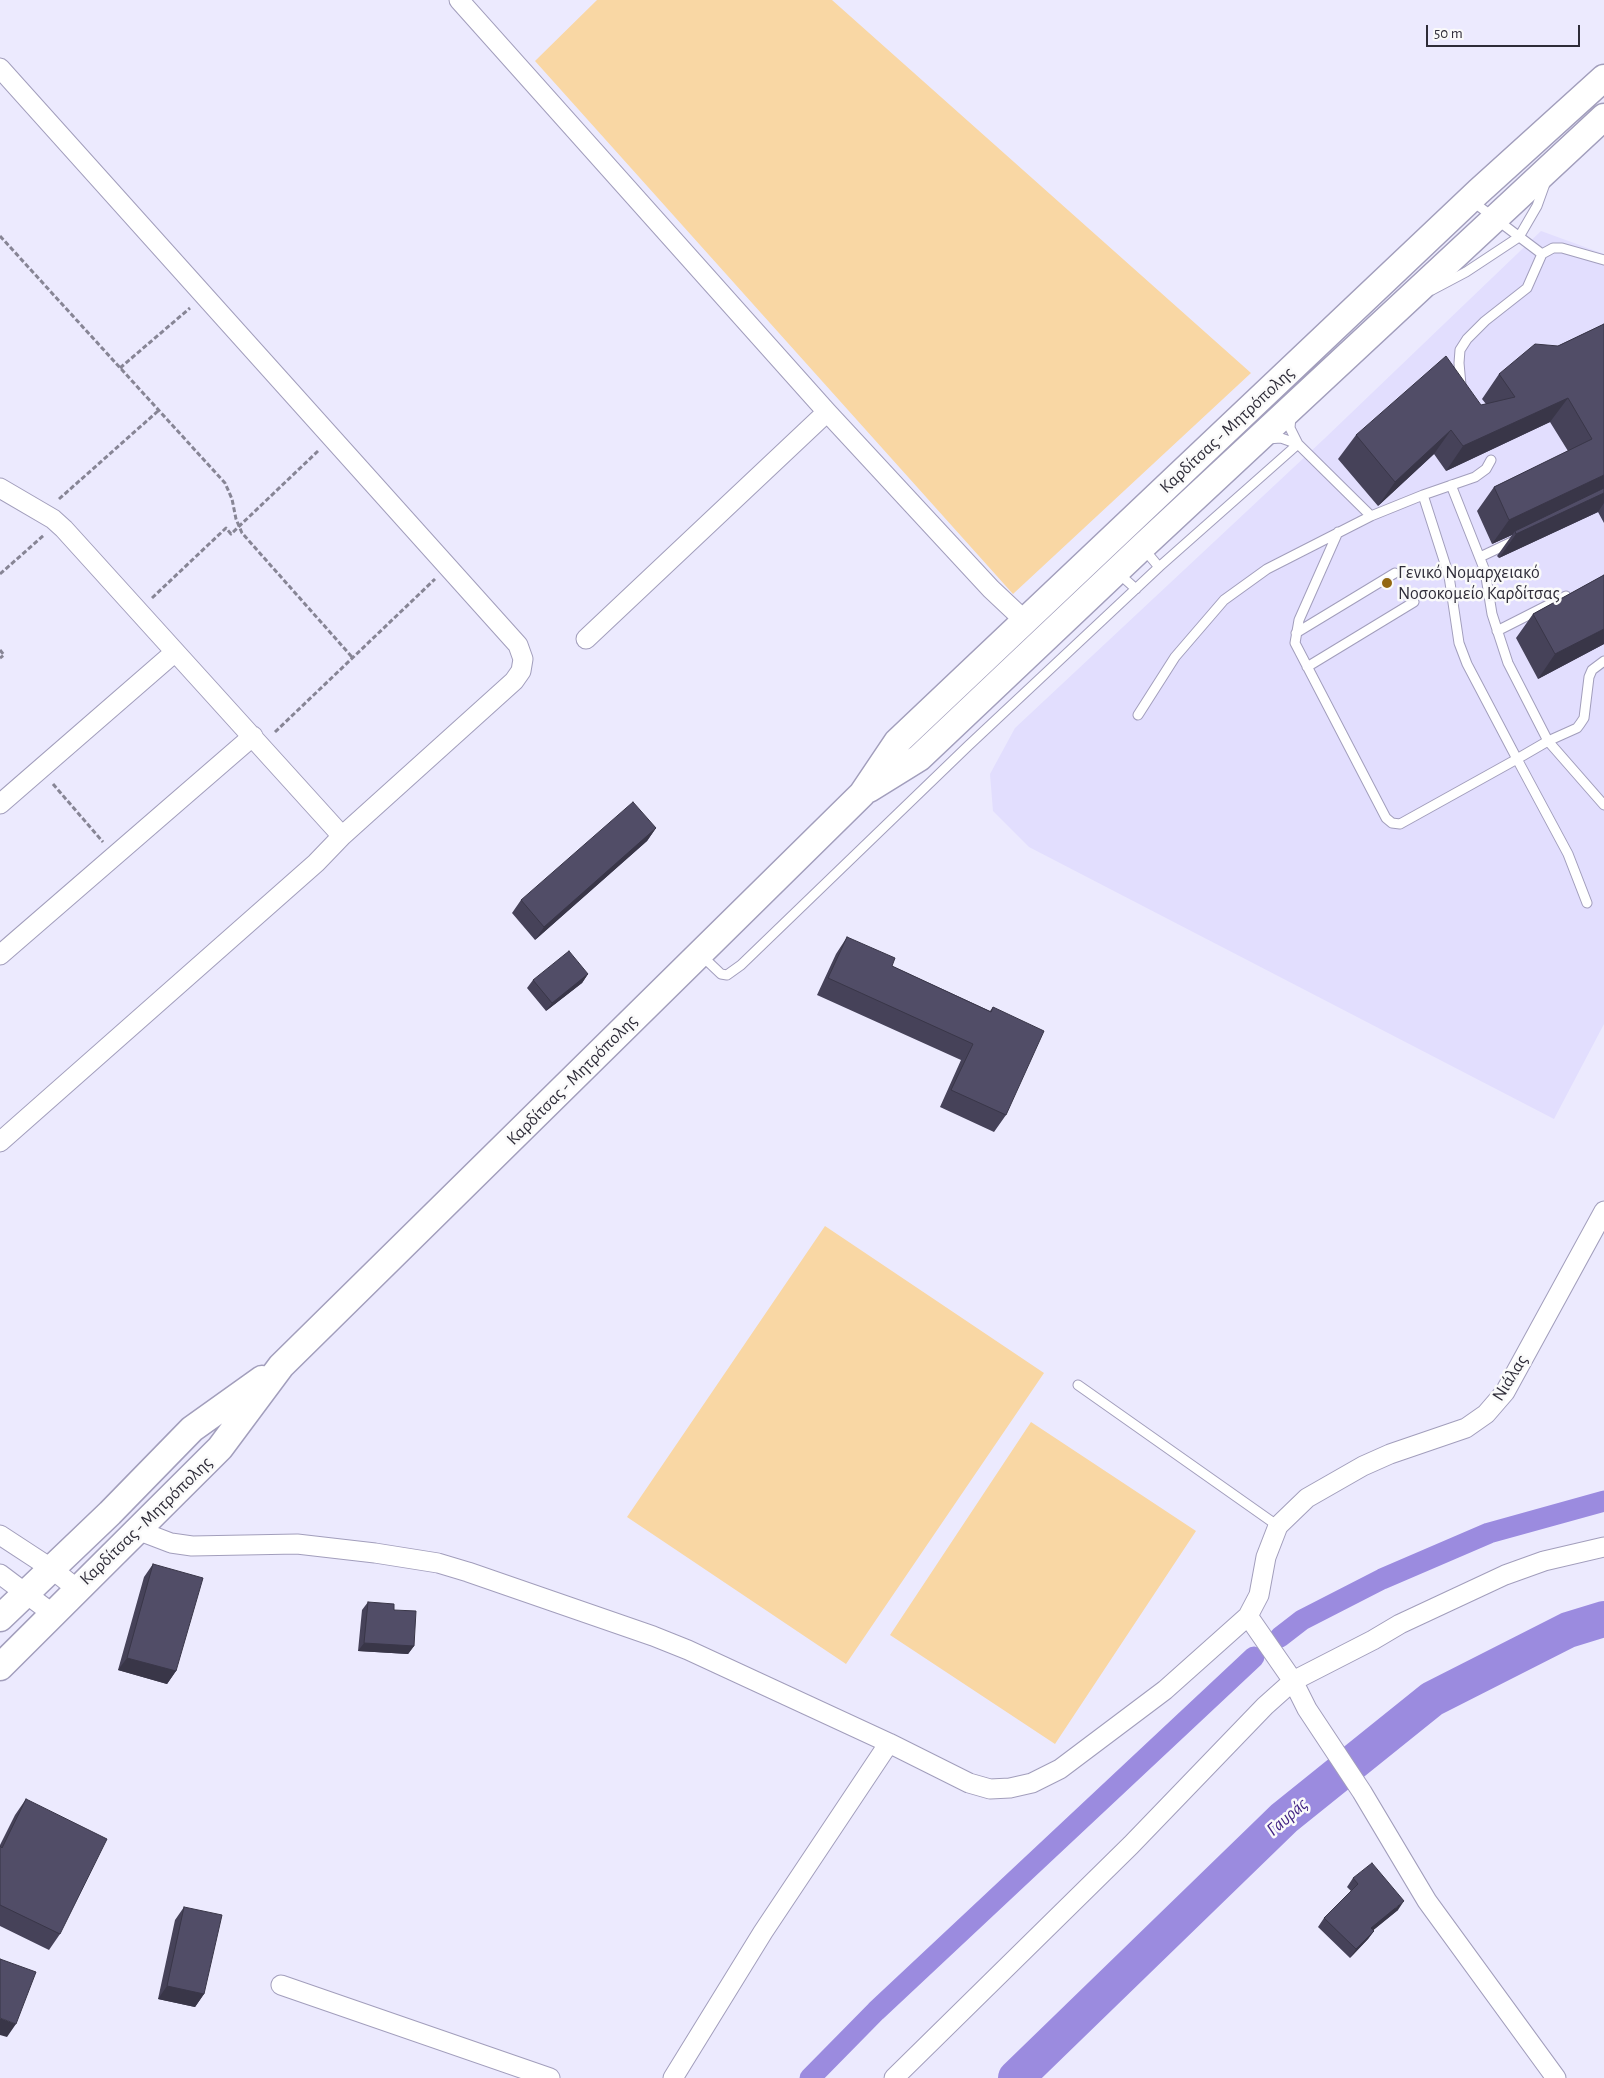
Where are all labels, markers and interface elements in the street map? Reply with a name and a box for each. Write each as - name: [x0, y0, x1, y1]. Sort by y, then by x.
- scale bar: [1429, 15, 1583, 47]
- text: 50 m: [1434, 26, 1463, 41]
- street label: Καρδίτσας - Μητρόπολης: [1155, 362, 1299, 498]
- place label: Γενικό Νομαρχειακό Νοσοκομείο Καρδίτσας: [1398, 562, 1560, 604]
- marker: Γενικό Νομαρχειακό Νοσοκομείο Καρδίτσας: [1380, 576, 1394, 590]
- street label: Καρδίτσας - Μητρόπολης: [502, 1010, 642, 1150]
- street label: Νιάλας: [1487, 1351, 1533, 1405]
- street label: Καρδίτσας - Μητρόπολης: [75, 1452, 217, 1590]
- water label: Γαυράς: [1262, 1793, 1312, 1841]

